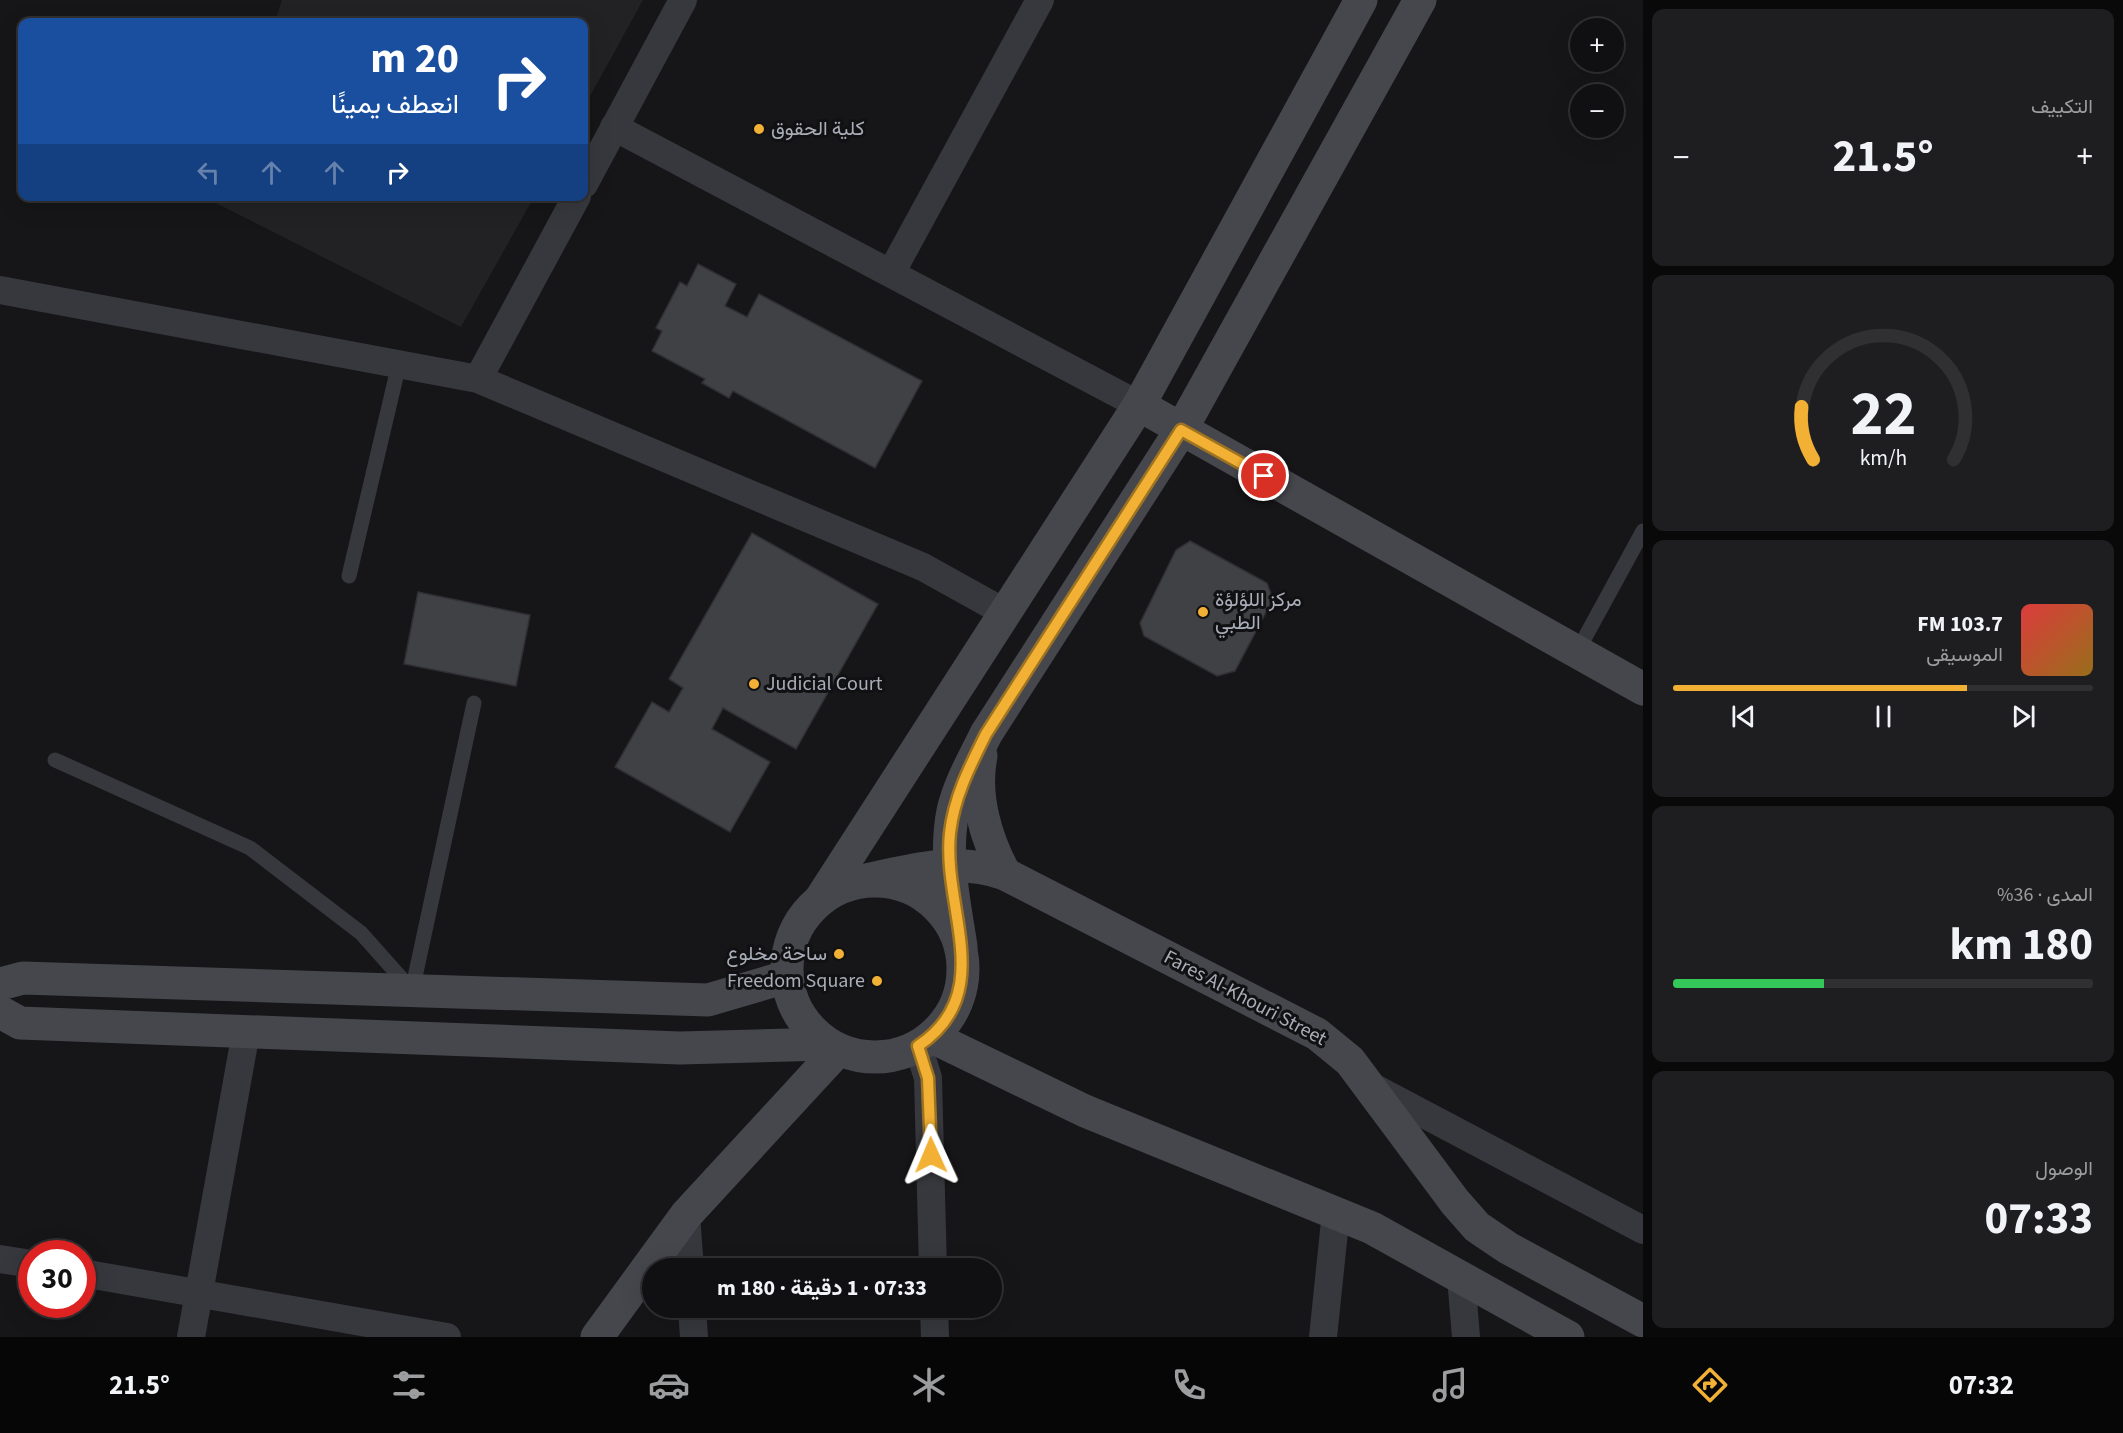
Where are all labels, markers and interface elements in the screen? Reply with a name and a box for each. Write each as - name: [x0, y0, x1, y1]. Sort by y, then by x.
- map controls: [1570, 18, 1624, 138]
- button: +: [1570, 18, 1624, 72]
- text: 20 m: [370, 29, 459, 89]
- icon: right: [480, 42, 558, 120]
- button: −: [1570, 84, 1624, 138]
- text: انعطف يمينًا: [331, 85, 459, 124]
- text: التكييف: [2031, 93, 2093, 121]
- place label: كلية الحقوق: [771, 115, 865, 143]
- marker: كلية الحقوق: [752, 122, 766, 136]
- text: 21.5°: [1832, 125, 1934, 189]
- text: −: [1673, 134, 1689, 181]
- text: +: [2077, 134, 2093, 181]
- icon: left: [192, 156, 225, 189]
- icon: ahead: [255, 156, 288, 189]
- icon: ahead: [318, 156, 351, 189]
- icon: right: [381, 156, 414, 189]
- text: 22: [1850, 370, 1916, 459]
- text: km/h: [1859, 443, 1907, 474]
- pin: [1238, 450, 1289, 501]
- icon: arrive: [1247, 459, 1280, 492]
- place label: مركز اللؤلؤة الطبي: [1215, 586, 1302, 639]
- marker: مركز اللؤلؤة الطبي: [1196, 605, 1210, 619]
- text: 103.7 FM: [1917, 608, 2003, 640]
- text: الموسيقى: [1926, 641, 2003, 669]
- place label: Judicial Court: [766, 670, 883, 698]
- marker: Judicial Court: [747, 677, 761, 691]
- icon: previous: [1727, 700, 1760, 733]
- icon: pause: [1867, 700, 1900, 733]
- icon: next: [2007, 700, 2040, 733]
- text: المدى · 36%: [1997, 881, 2093, 909]
- text: 180 km: [1949, 913, 2093, 977]
- place label: ساحة مخلوع: [726, 940, 827, 968]
- street label: Fares Al-Khouri Street: [1159, 943, 1332, 1053]
- marker: ساحة مخلوع: [832, 947, 846, 961]
- place label: Freedom Square: [727, 967, 865, 995]
- marker: Freedom Square: [870, 974, 884, 988]
- position arrow: [899, 1123, 963, 1187]
- text: الوصول: [2035, 1155, 2093, 1183]
- text: 07:33: [1984, 1187, 2093, 1251]
- speed limit sign: 30: [18, 1240, 96, 1318]
- text: 07:33 · 1 دقيقة · 180 m: [717, 1272, 927, 1304]
- icon: filters: [388, 1364, 430, 1406]
- icon: car: [648, 1364, 690, 1406]
- icon: climate: [908, 1364, 950, 1406]
- icon: phone: [1168, 1364, 1210, 1406]
- icon: music: [1429, 1364, 1471, 1406]
- icon: directions: [1689, 1364, 1731, 1406]
- text: 21.5°: [109, 1366, 170, 1405]
- text: 07:32: [1949, 1366, 2014, 1405]

